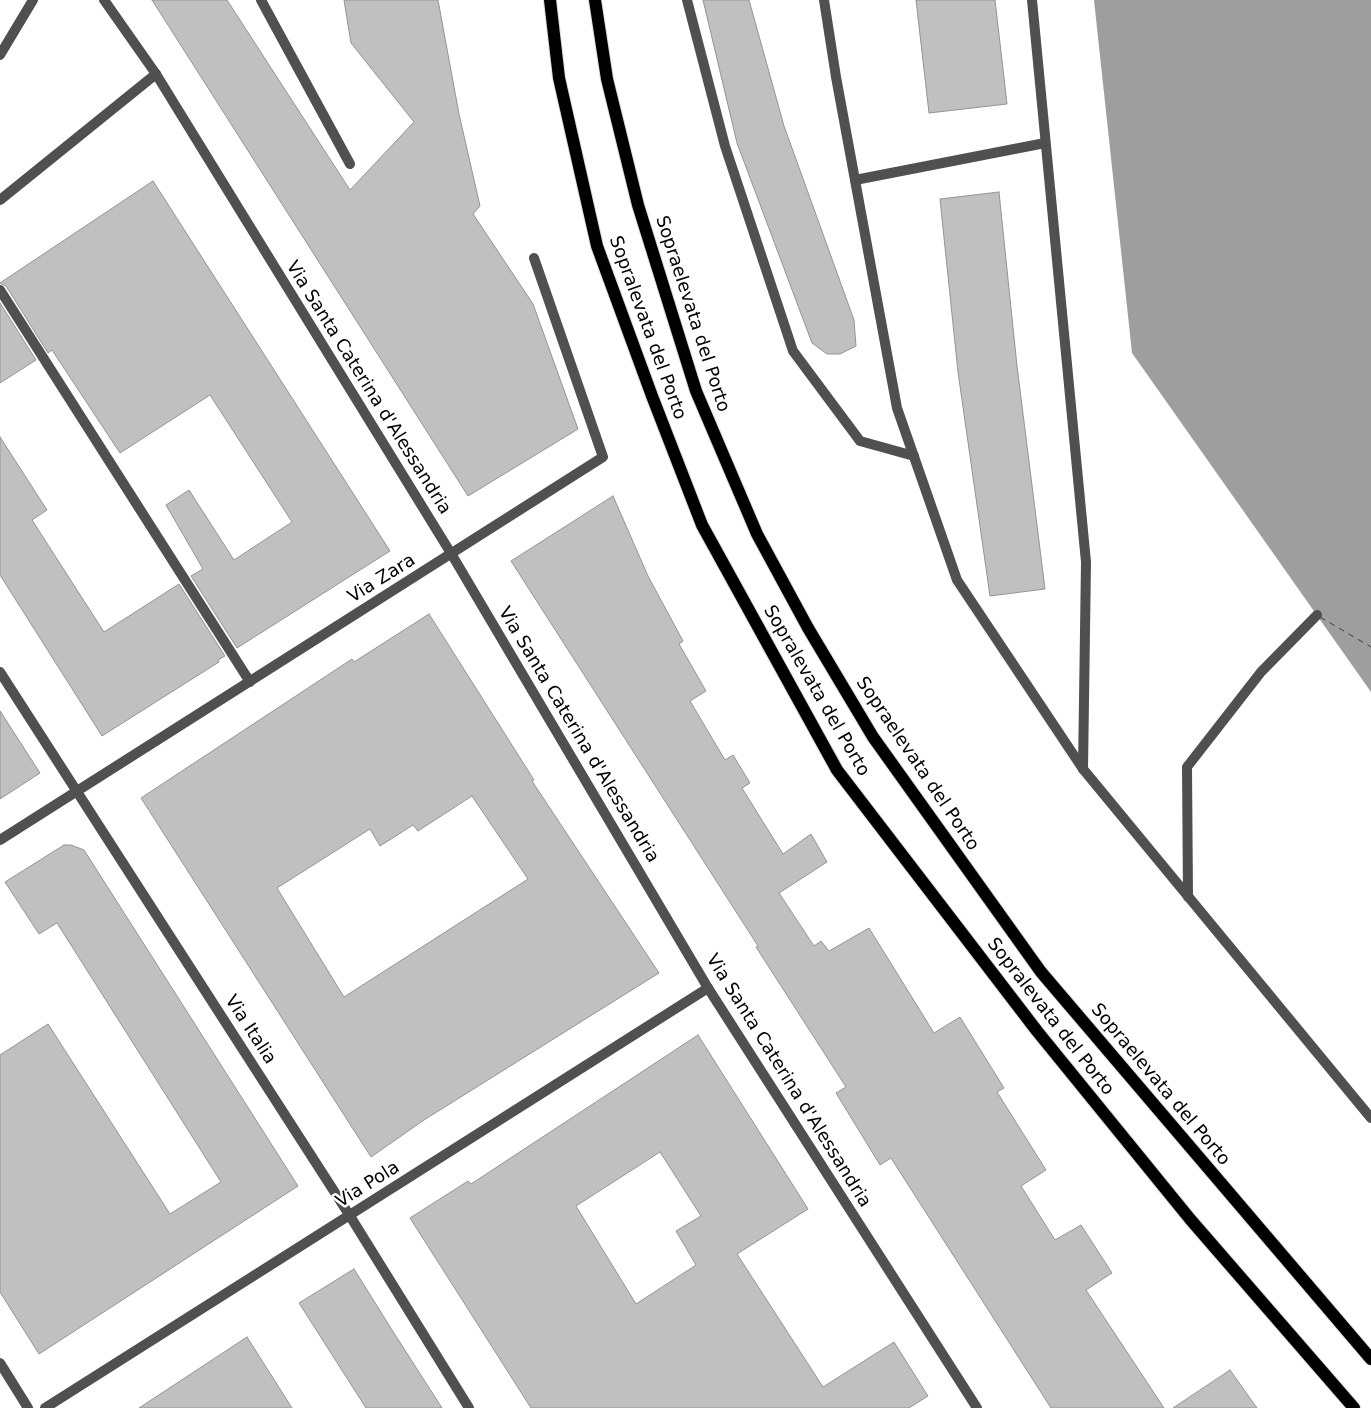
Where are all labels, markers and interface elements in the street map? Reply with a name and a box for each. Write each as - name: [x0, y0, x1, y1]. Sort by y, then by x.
- street label: Sopraelevata del Porto: [650, 213, 734, 415]
- street label: Sopralevata del Porto: [604, 233, 690, 423]
- street label: Via Santa Caterina d'Alessandria: [281, 257, 455, 519]
- street label: Via Zara: [344, 550, 420, 608]
- street label: Sopralevata del Porto: [758, 602, 874, 780]
- street label: Via Santa Caterina d'Alessandria: [493, 603, 663, 867]
- street label: Sopraelevata del Porto: [851, 673, 983, 855]
- street label: Sopralevata del Porto: [982, 934, 1118, 1100]
- street label: Via Santa Caterina d'Alessandria: [701, 950, 875, 1212]
- street label: Via Italia: [220, 991, 280, 1069]
- street label: Sopraelevata del Porto: [1086, 1000, 1234, 1170]
- street label: Via Pola: [332, 1157, 404, 1213]

